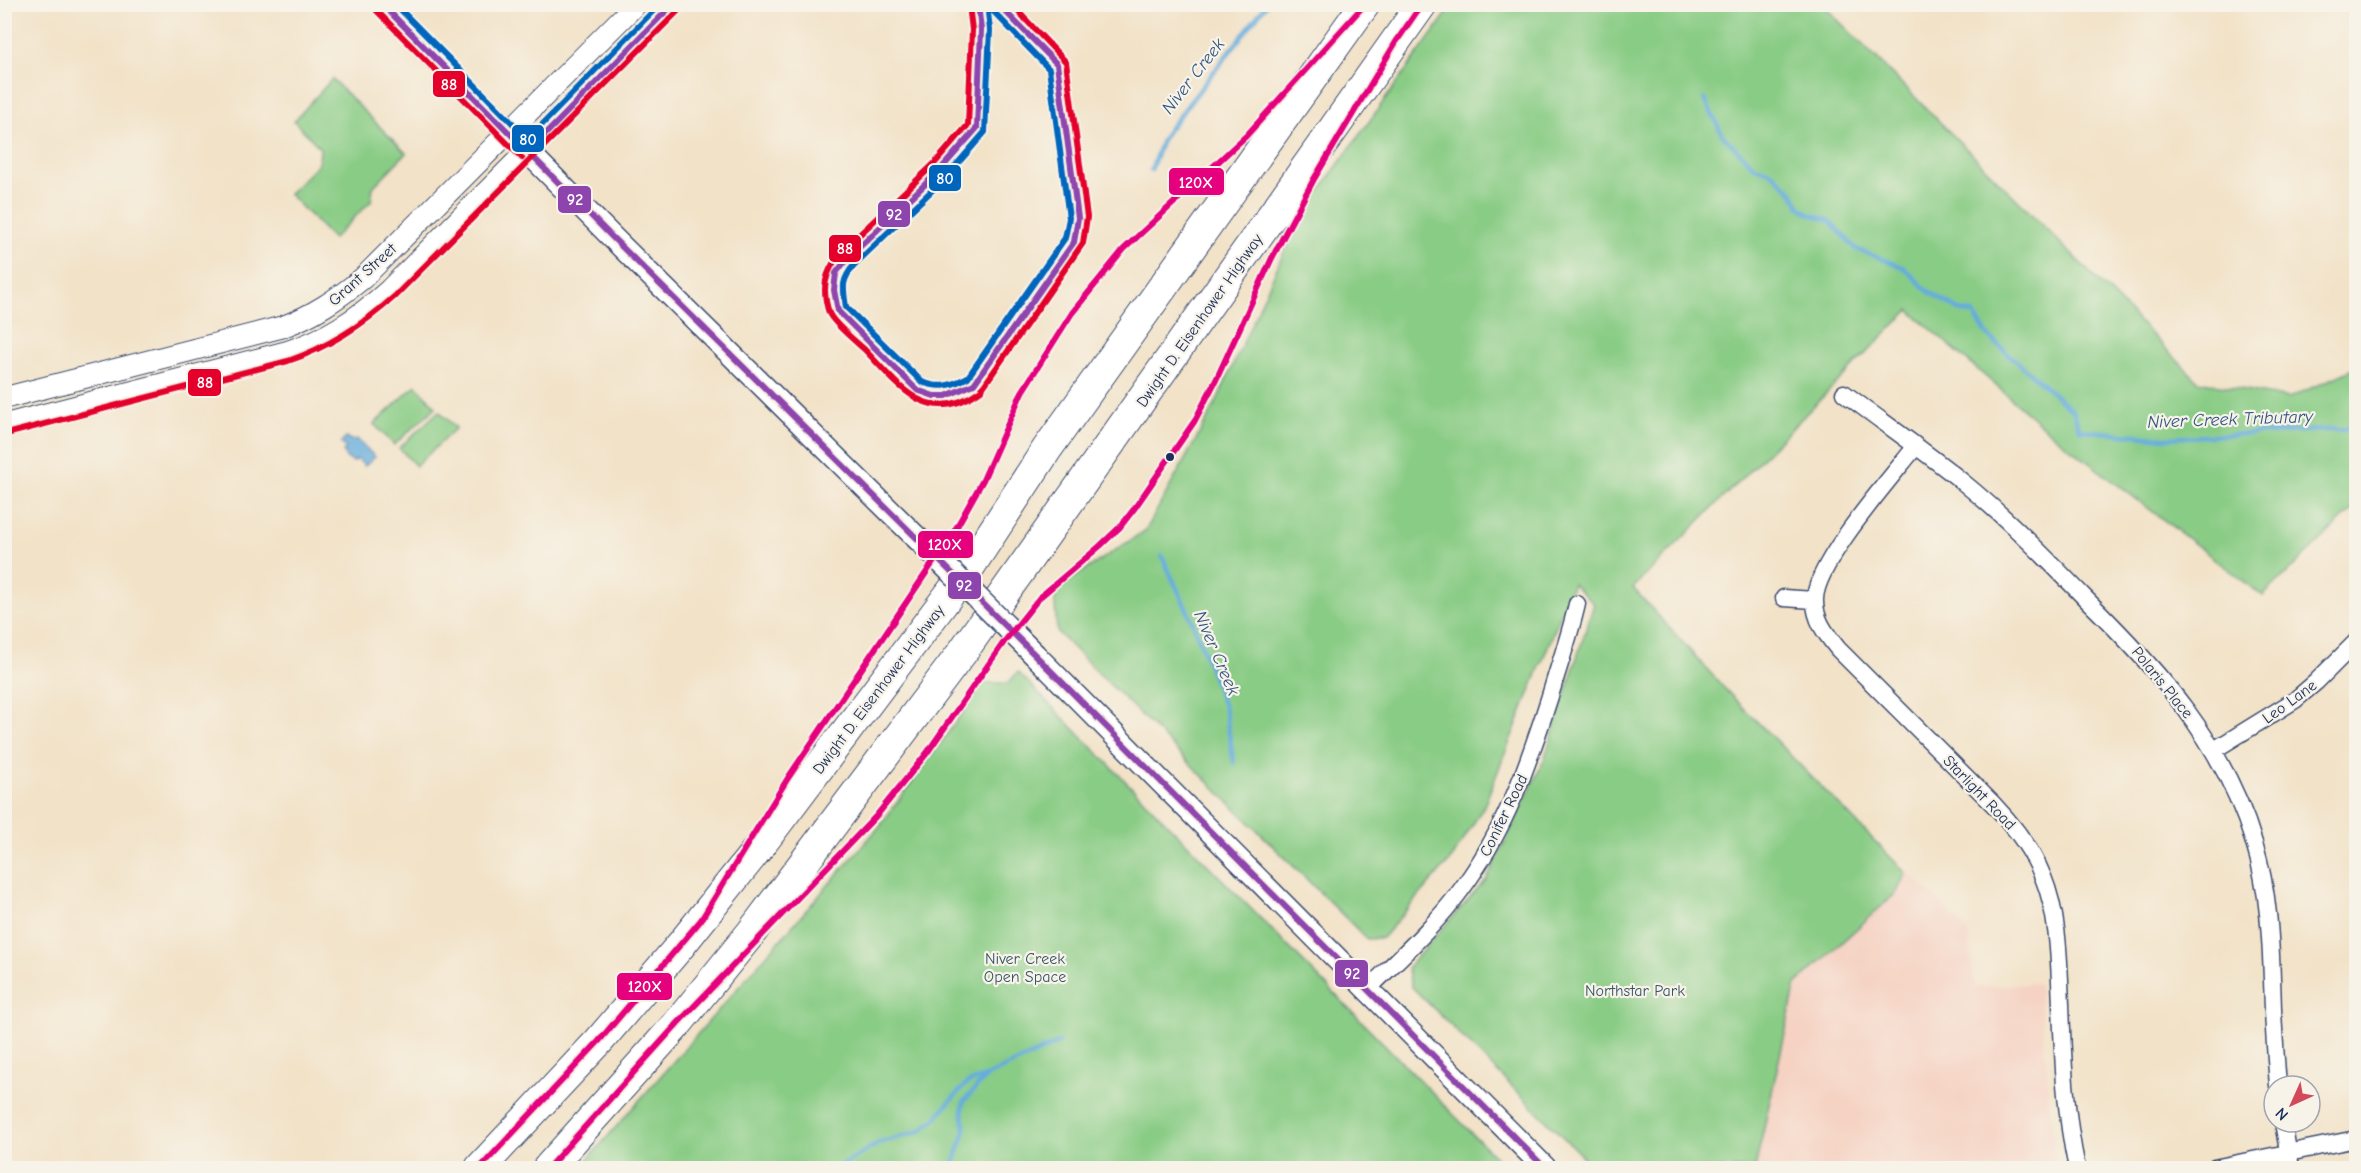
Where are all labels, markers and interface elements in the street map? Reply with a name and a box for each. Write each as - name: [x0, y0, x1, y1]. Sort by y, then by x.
- water label: Niver Creek: [1157, 34, 1230, 118]
- line badge: 88: [432, 70, 466, 98]
- text: 88: [441, 76, 457, 94]
- line badge: 80: [511, 124, 545, 153]
- text: 80: [519, 131, 537, 149]
- line badge: 80: [928, 164, 962, 192]
- line badge: 120X: [1168, 167, 1225, 196]
- text: 80: [936, 170, 954, 188]
- text: 120X: [1179, 174, 1213, 192]
- line badge: 92: [557, 185, 592, 214]
- text: 92: [567, 191, 583, 209]
- line badge: 92: [877, 200, 911, 228]
- text: 92: [886, 206, 902, 224]
- street label: Dwight D. Eisenhower Highway: [1133, 230, 1267, 411]
- line badge: 88: [828, 234, 862, 263]
- street label: Grant Street: [325, 239, 400, 310]
- text: 88: [837, 240, 853, 258]
- line badge: 88: [187, 368, 222, 397]
- text: 88: [197, 374, 213, 392]
- water label: Niver Creek Tributary: [2147, 406, 2314, 433]
- unlabelled marker: [1164, 451, 1176, 463]
- line badge: 120X: [917, 530, 974, 559]
- text: 120X: [928, 536, 962, 554]
- line badge: 92: [947, 571, 982, 600]
- text: 92: [956, 577, 972, 595]
- street label: Dwight D. Eisenhower Highway: [809, 601, 949, 778]
- water label: Niver Creek: [1189, 608, 1244, 699]
- street label: Polaris Place: [2128, 643, 2197, 722]
- street label: Leo Lane: [2259, 676, 2320, 727]
- street label: Starlight Road: [1939, 752, 2019, 834]
- street label: Conifer Road: [1476, 771, 1532, 859]
- park label: Niver Creek Open Space: [984, 950, 1066, 986]
- line badge: 92: [1334, 959, 1369, 988]
- text: 92: [1344, 965, 1360, 983]
- line badge: 120X: [616, 972, 673, 1001]
- text: 120X: [628, 978, 662, 996]
- park label: Northstar Park: [1585, 982, 1685, 1000]
- north arrow: [2262, 1074, 2322, 1134]
- text: N: [2272, 1104, 2292, 1124]

